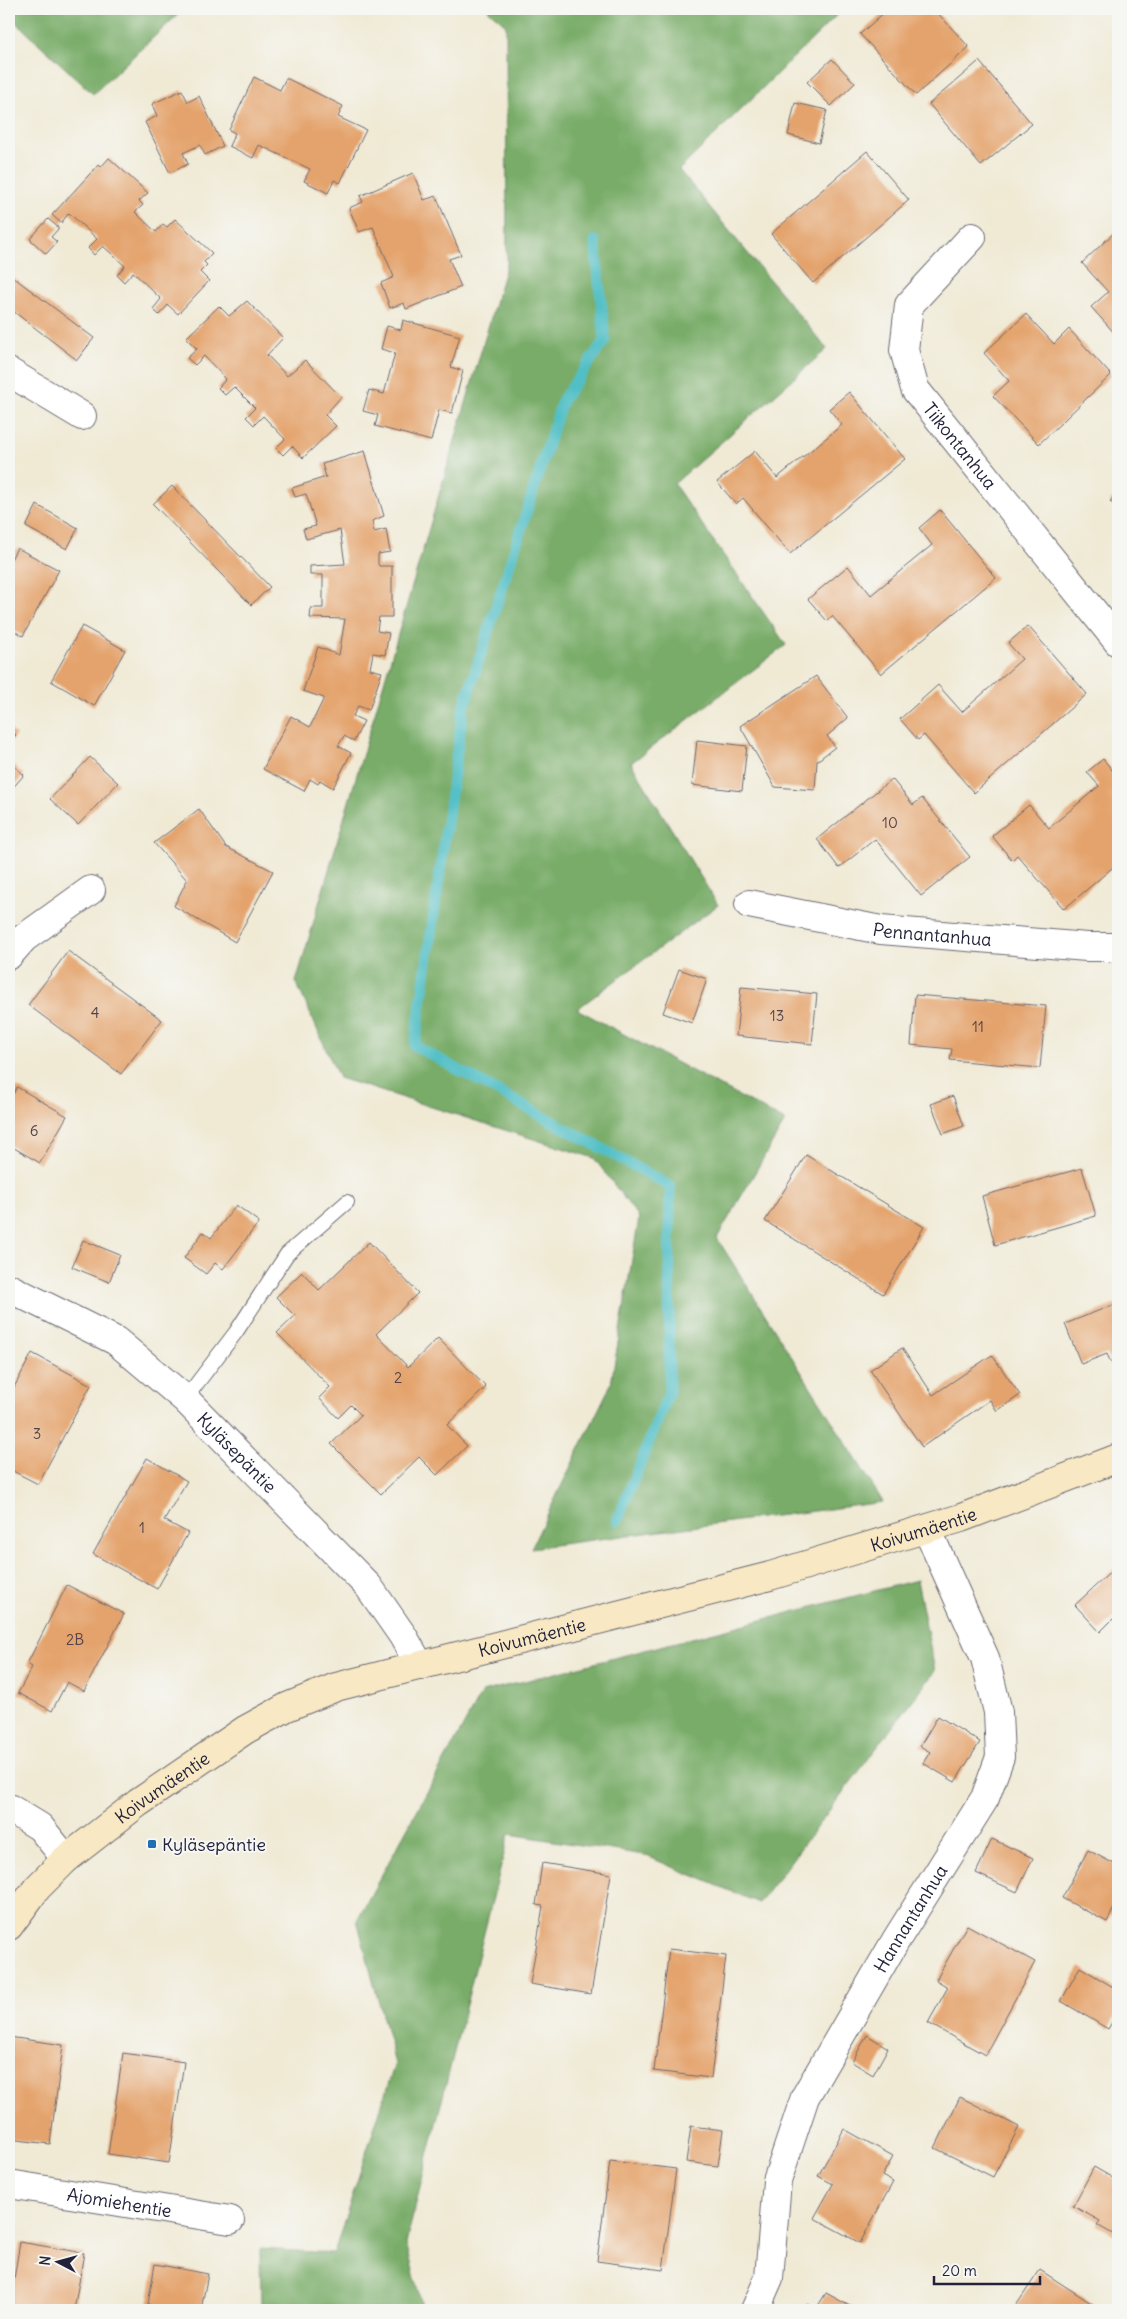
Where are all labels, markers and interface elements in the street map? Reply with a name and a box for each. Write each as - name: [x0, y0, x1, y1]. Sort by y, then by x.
- street label: Tiikontanhua: [919, 397, 1002, 494]
- house number: 10: [882, 813, 898, 832]
- street label: Pennantanhua: [871, 917, 993, 951]
- house number: 4: [91, 1003, 100, 1022]
- house number: 13: [770, 1006, 784, 1025]
- house number: 11: [972, 1017, 984, 1036]
- house number: 6: [30, 1121, 38, 1140]
- house number: 2: [394, 1368, 402, 1387]
- street label: Kyläsepäntie: [192, 1407, 282, 1497]
- house number: 3: [33, 1424, 41, 1443]
- street label: Koivumäentie: [867, 1502, 980, 1556]
- house number: 1: [139, 1518, 145, 1537]
- street label: Koivumäentie: [476, 1612, 588, 1662]
- house number: 2B: [66, 1630, 84, 1649]
- street label: Koivumäentie: [110, 1746, 214, 1828]
- place label: Kyläsepäntie: [162, 1833, 266, 1856]
- marker: Kyläsepäntie: [146, 1838, 158, 1850]
- street label: Hannantanhua: [868, 1860, 952, 1976]
- street label: Ajomiehentie: [66, 2182, 173, 2222]
- north arrow: [32, 2236, 82, 2286]
- scale bar: [934, 2254, 1041, 2286]
- text: N: [36, 2255, 55, 2266]
- text: 20 m: [942, 2261, 977, 2280]

